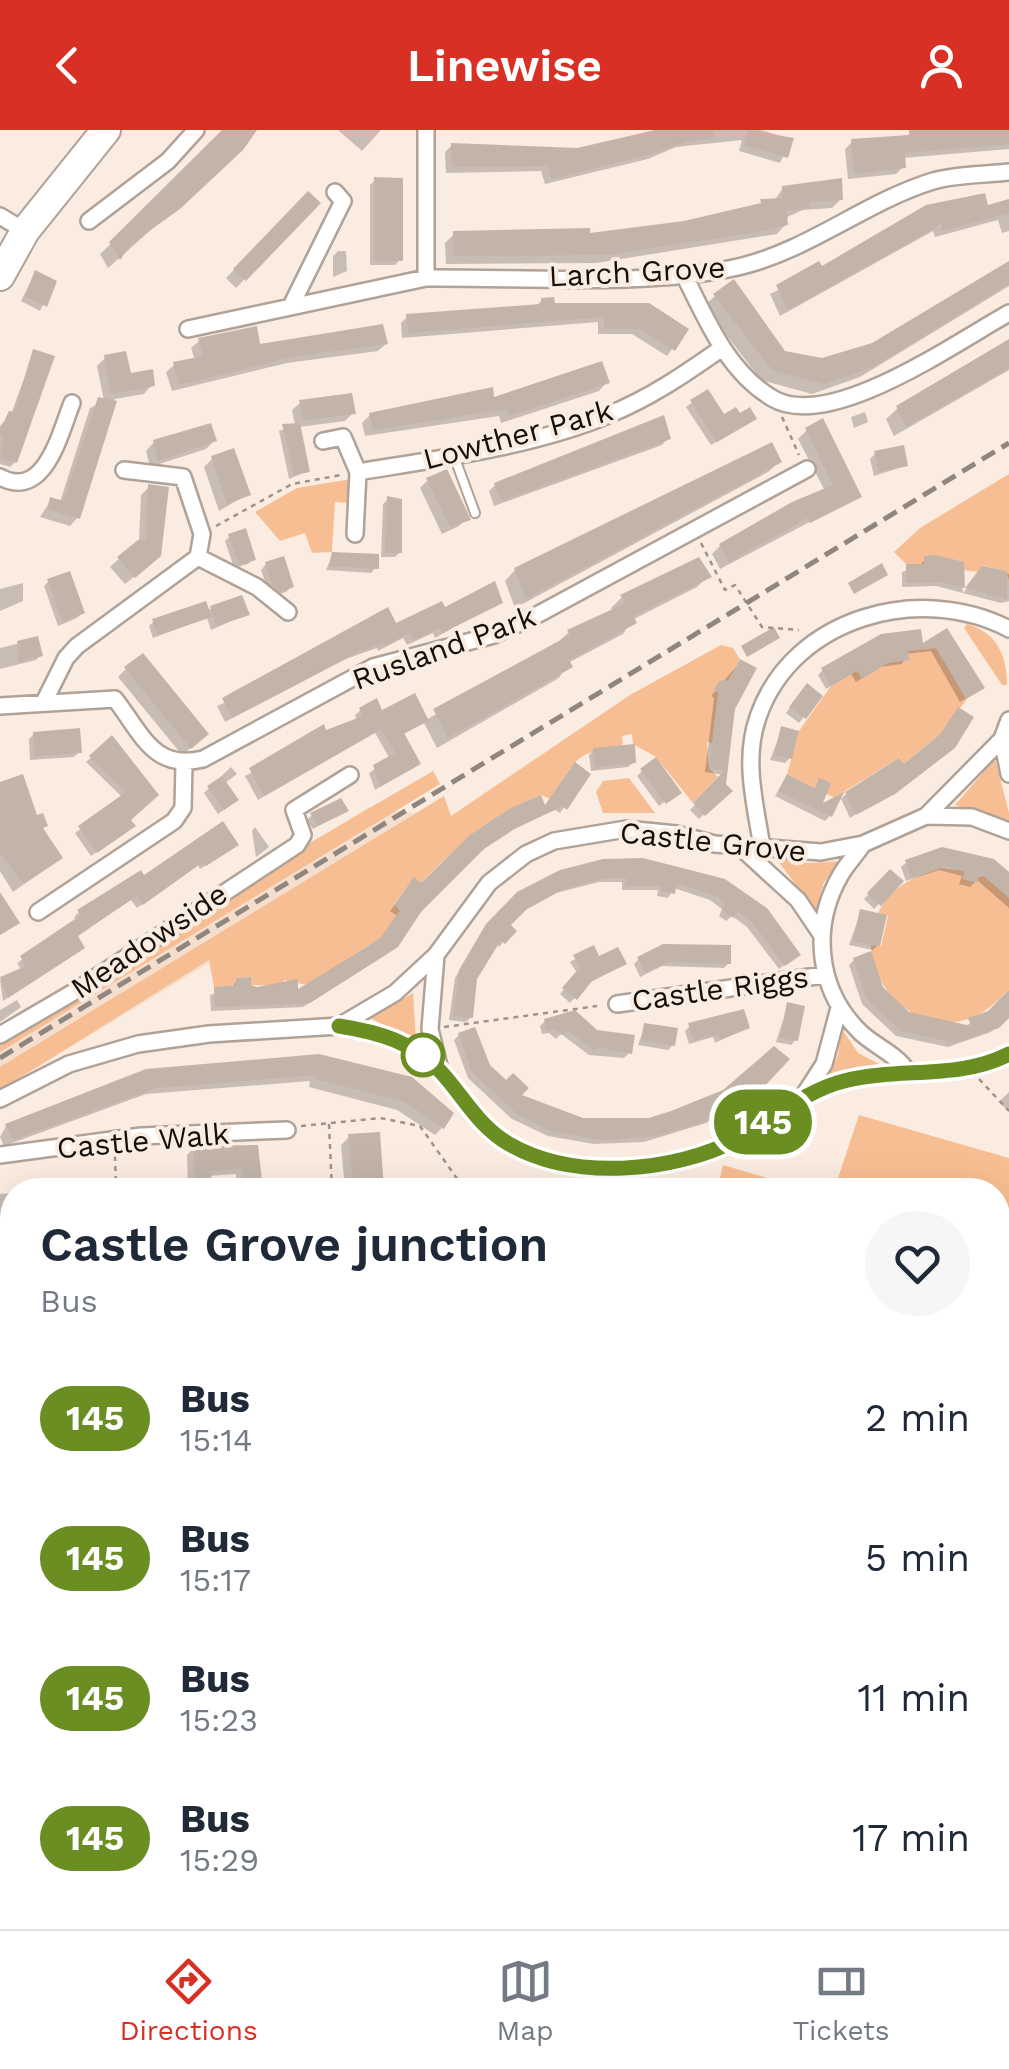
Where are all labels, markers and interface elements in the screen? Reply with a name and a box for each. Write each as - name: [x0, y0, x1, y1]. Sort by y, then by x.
- icon: back: [40, 38, 95, 93]
- icon: person: [914, 38, 969, 93]
- text: Linewise: [407, 39, 602, 92]
- street label: Larch Grove: [548, 249, 726, 294]
- street label: Lowther Park: [419, 392, 617, 477]
- street label: Rusland Park: [348, 598, 540, 697]
- street label: Castle Grove: [618, 814, 808, 869]
- street label: Meadowside: [64, 876, 233, 1006]
- street label: Castle Riggs: [629, 959, 811, 1018]
- unlabelled marker: [402, 1034, 444, 1076]
- line badge: 145: [706, 1090, 820, 1154]
- text: 145: [734, 1101, 792, 1143]
- street label: Castle Walk: [55, 1116, 231, 1165]
- button: heart: [865, 1211, 970, 1316]
- text: Castle Grove junction: [40, 1216, 548, 1273]
- text: Bus: [40, 1282, 98, 1320]
- text: Bus: [180, 1377, 250, 1421]
- text: 2 min: [865, 1396, 970, 1440]
- text: 145: [66, 1397, 124, 1439]
- text: 15:14: [180, 1421, 253, 1459]
- text: Bus: [180, 1517, 250, 1561]
- text: 5 min: [865, 1536, 970, 1580]
- text: 145: [66, 1537, 124, 1579]
- text: 15:17: [180, 1561, 251, 1599]
- text: Bus: [180, 1657, 250, 1701]
- text: 11 min: [858, 1676, 970, 1720]
- text: 145: [66, 1677, 124, 1719]
- text: 15:23: [180, 1701, 258, 1739]
- text: Bus: [180, 1797, 250, 1841]
- text: 17 min: [852, 1816, 970, 1860]
- text: 145: [66, 1817, 124, 1859]
- text: 15:29: [180, 1841, 259, 1879]
- tab: Directions: [119, 1954, 258, 2047]
- tab: Map: [497, 1954, 554, 2047]
- tab: Tickets: [792, 1954, 890, 2047]

